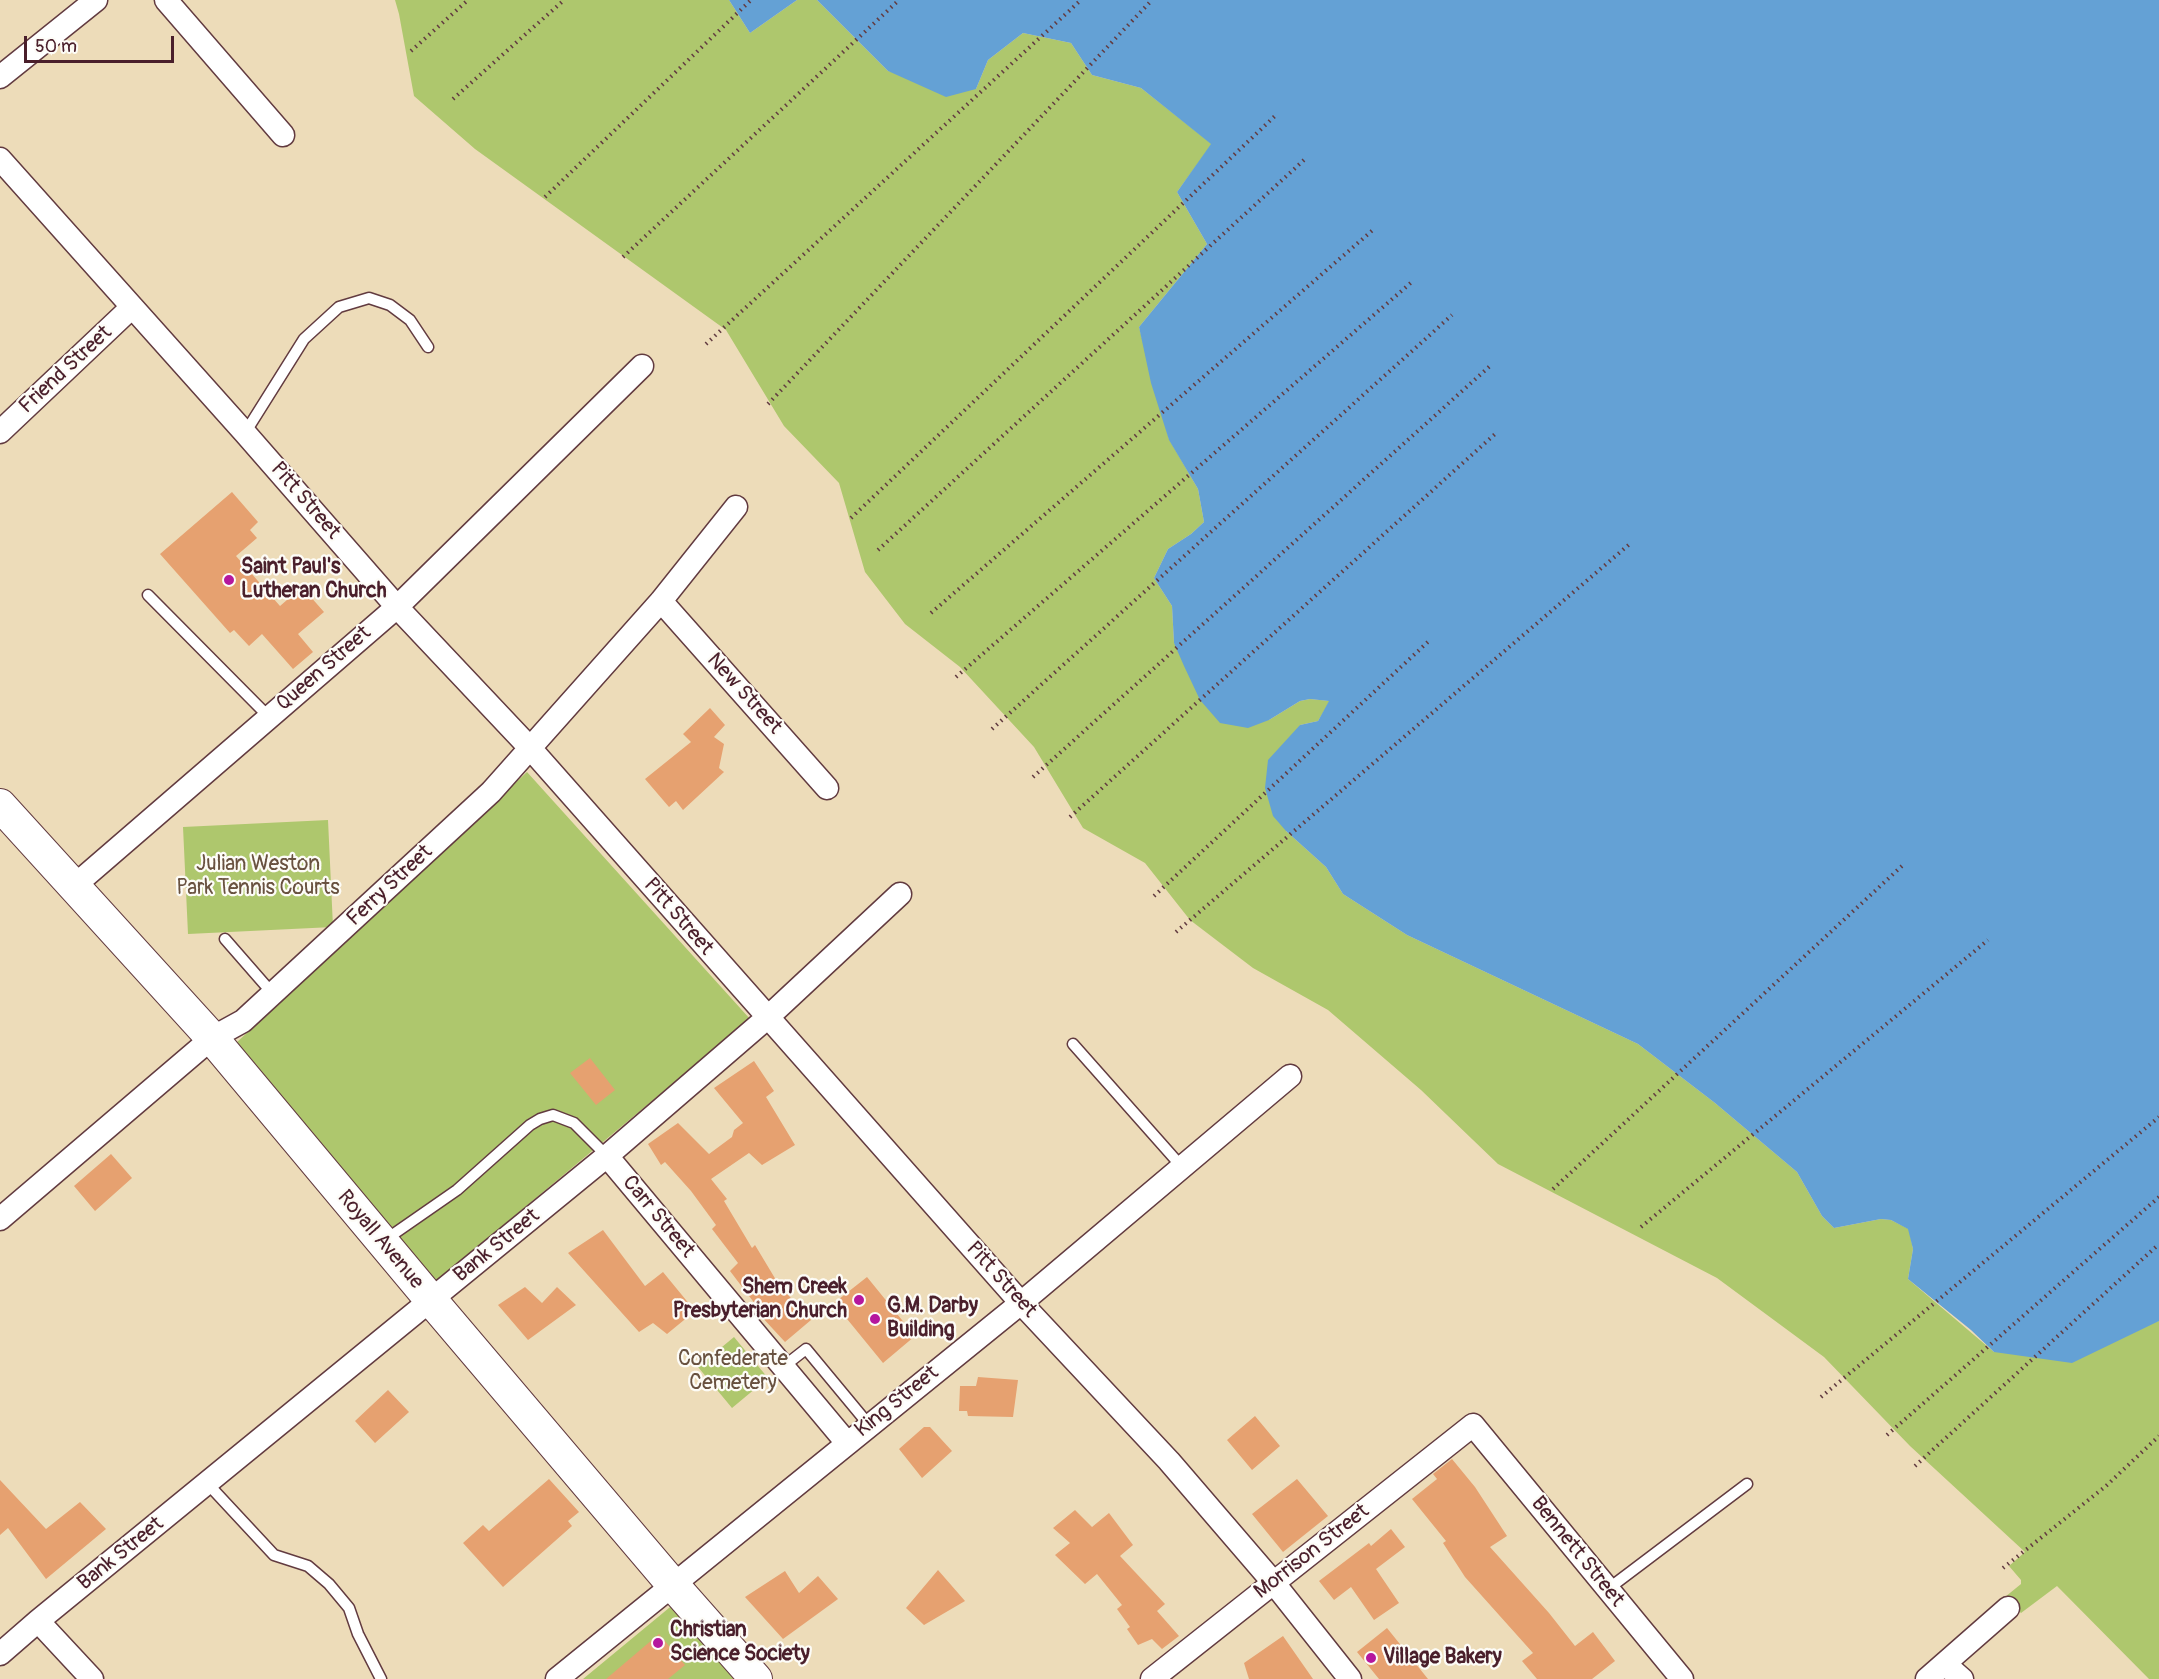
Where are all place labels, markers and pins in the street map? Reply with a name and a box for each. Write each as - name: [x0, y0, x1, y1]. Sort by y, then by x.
- place label: Saint Paul's Lutheran Church: [241, 555, 387, 605]
- marker: Saint Paul's Lutheran Church: [222, 573, 236, 587]
- place label: Shem Creek Presbyterian Church: [673, 1275, 847, 1325]
- marker: Shem Creek Presbyterian Church: [852, 1293, 866, 1307]
- place label: G.M. Darby Building: [887, 1294, 978, 1344]
- marker: G.M. Darby Building: [868, 1312, 882, 1326]
- place label: Christian Science Society: [670, 1618, 810, 1668]
- marker: Christian Science Society: [651, 1636, 665, 1650]
- place label: Village Bakery: [1383, 1645, 1502, 1671]
- marker: Village Bakery: [1364, 1651, 1378, 1665]

